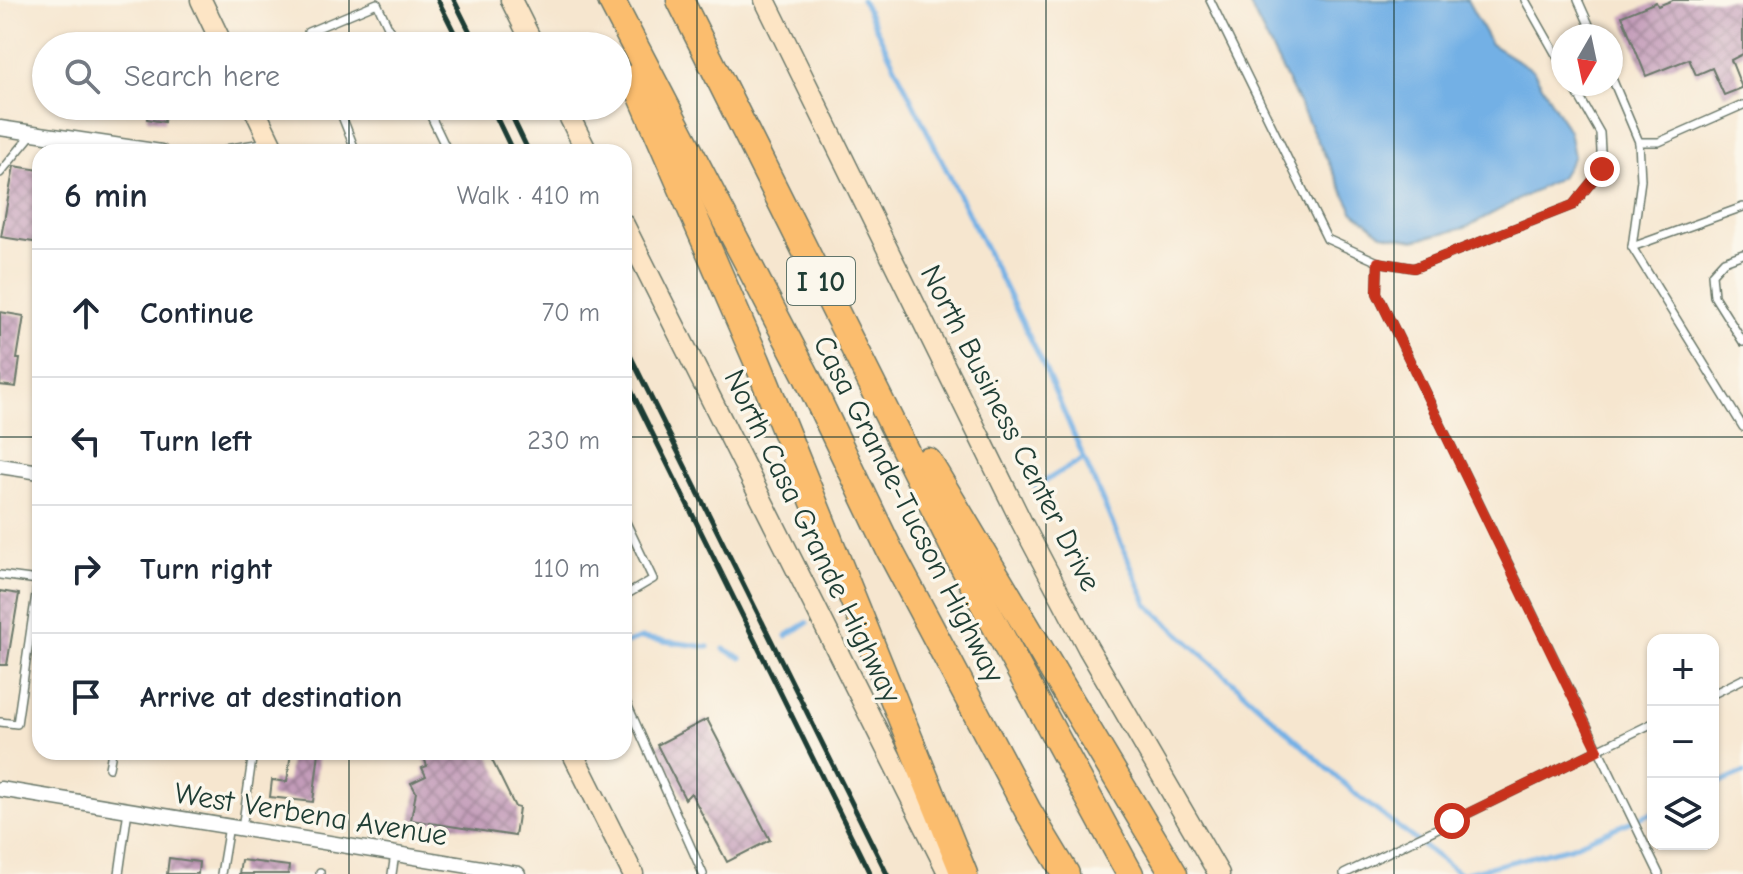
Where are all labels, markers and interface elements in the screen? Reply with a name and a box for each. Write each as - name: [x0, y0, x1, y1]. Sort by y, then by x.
- north arrow: [1551, 24, 1623, 96]
- search box: [32, 32, 632, 120]
- icon: search: [60, 54, 104, 98]
- text: Search here: [124, 59, 280, 94]
- route end: [1584, 151, 1620, 187]
- text: 6 min: [64, 176, 148, 216]
- text: Walk · 410 m: [457, 181, 600, 211]
- road number: I 10: [787, 257, 855, 305]
- street label: North Business Center Drive: [913, 259, 1108, 597]
- icon: ahead: [64, 291, 108, 335]
- text: Continue: [140, 296, 254, 331]
- text: 70 m: [542, 298, 600, 328]
- street label: Casa Grande-Tucson Highway: [806, 330, 1012, 689]
- street label: North Casa Grande Highway: [716, 364, 909, 709]
- icon: left: [64, 419, 108, 463]
- text: Turn left: [140, 424, 252, 459]
- text: 230 m: [527, 426, 600, 456]
- icon: right: [64, 547, 108, 591]
- text: Turn right: [140, 552, 272, 587]
- text: 110 m: [533, 554, 600, 584]
- map controls: [1647, 634, 1719, 850]
- button: +: [1647, 634, 1719, 706]
- icon: arrive: [64, 675, 108, 719]
- text: Arrive at destination: [140, 680, 402, 715]
- button: −: [1647, 706, 1719, 778]
- street label: West Verbena Avenue: [172, 776, 450, 853]
- button: layers: [1647, 778, 1719, 850]
- route start: [1434, 803, 1470, 839]

